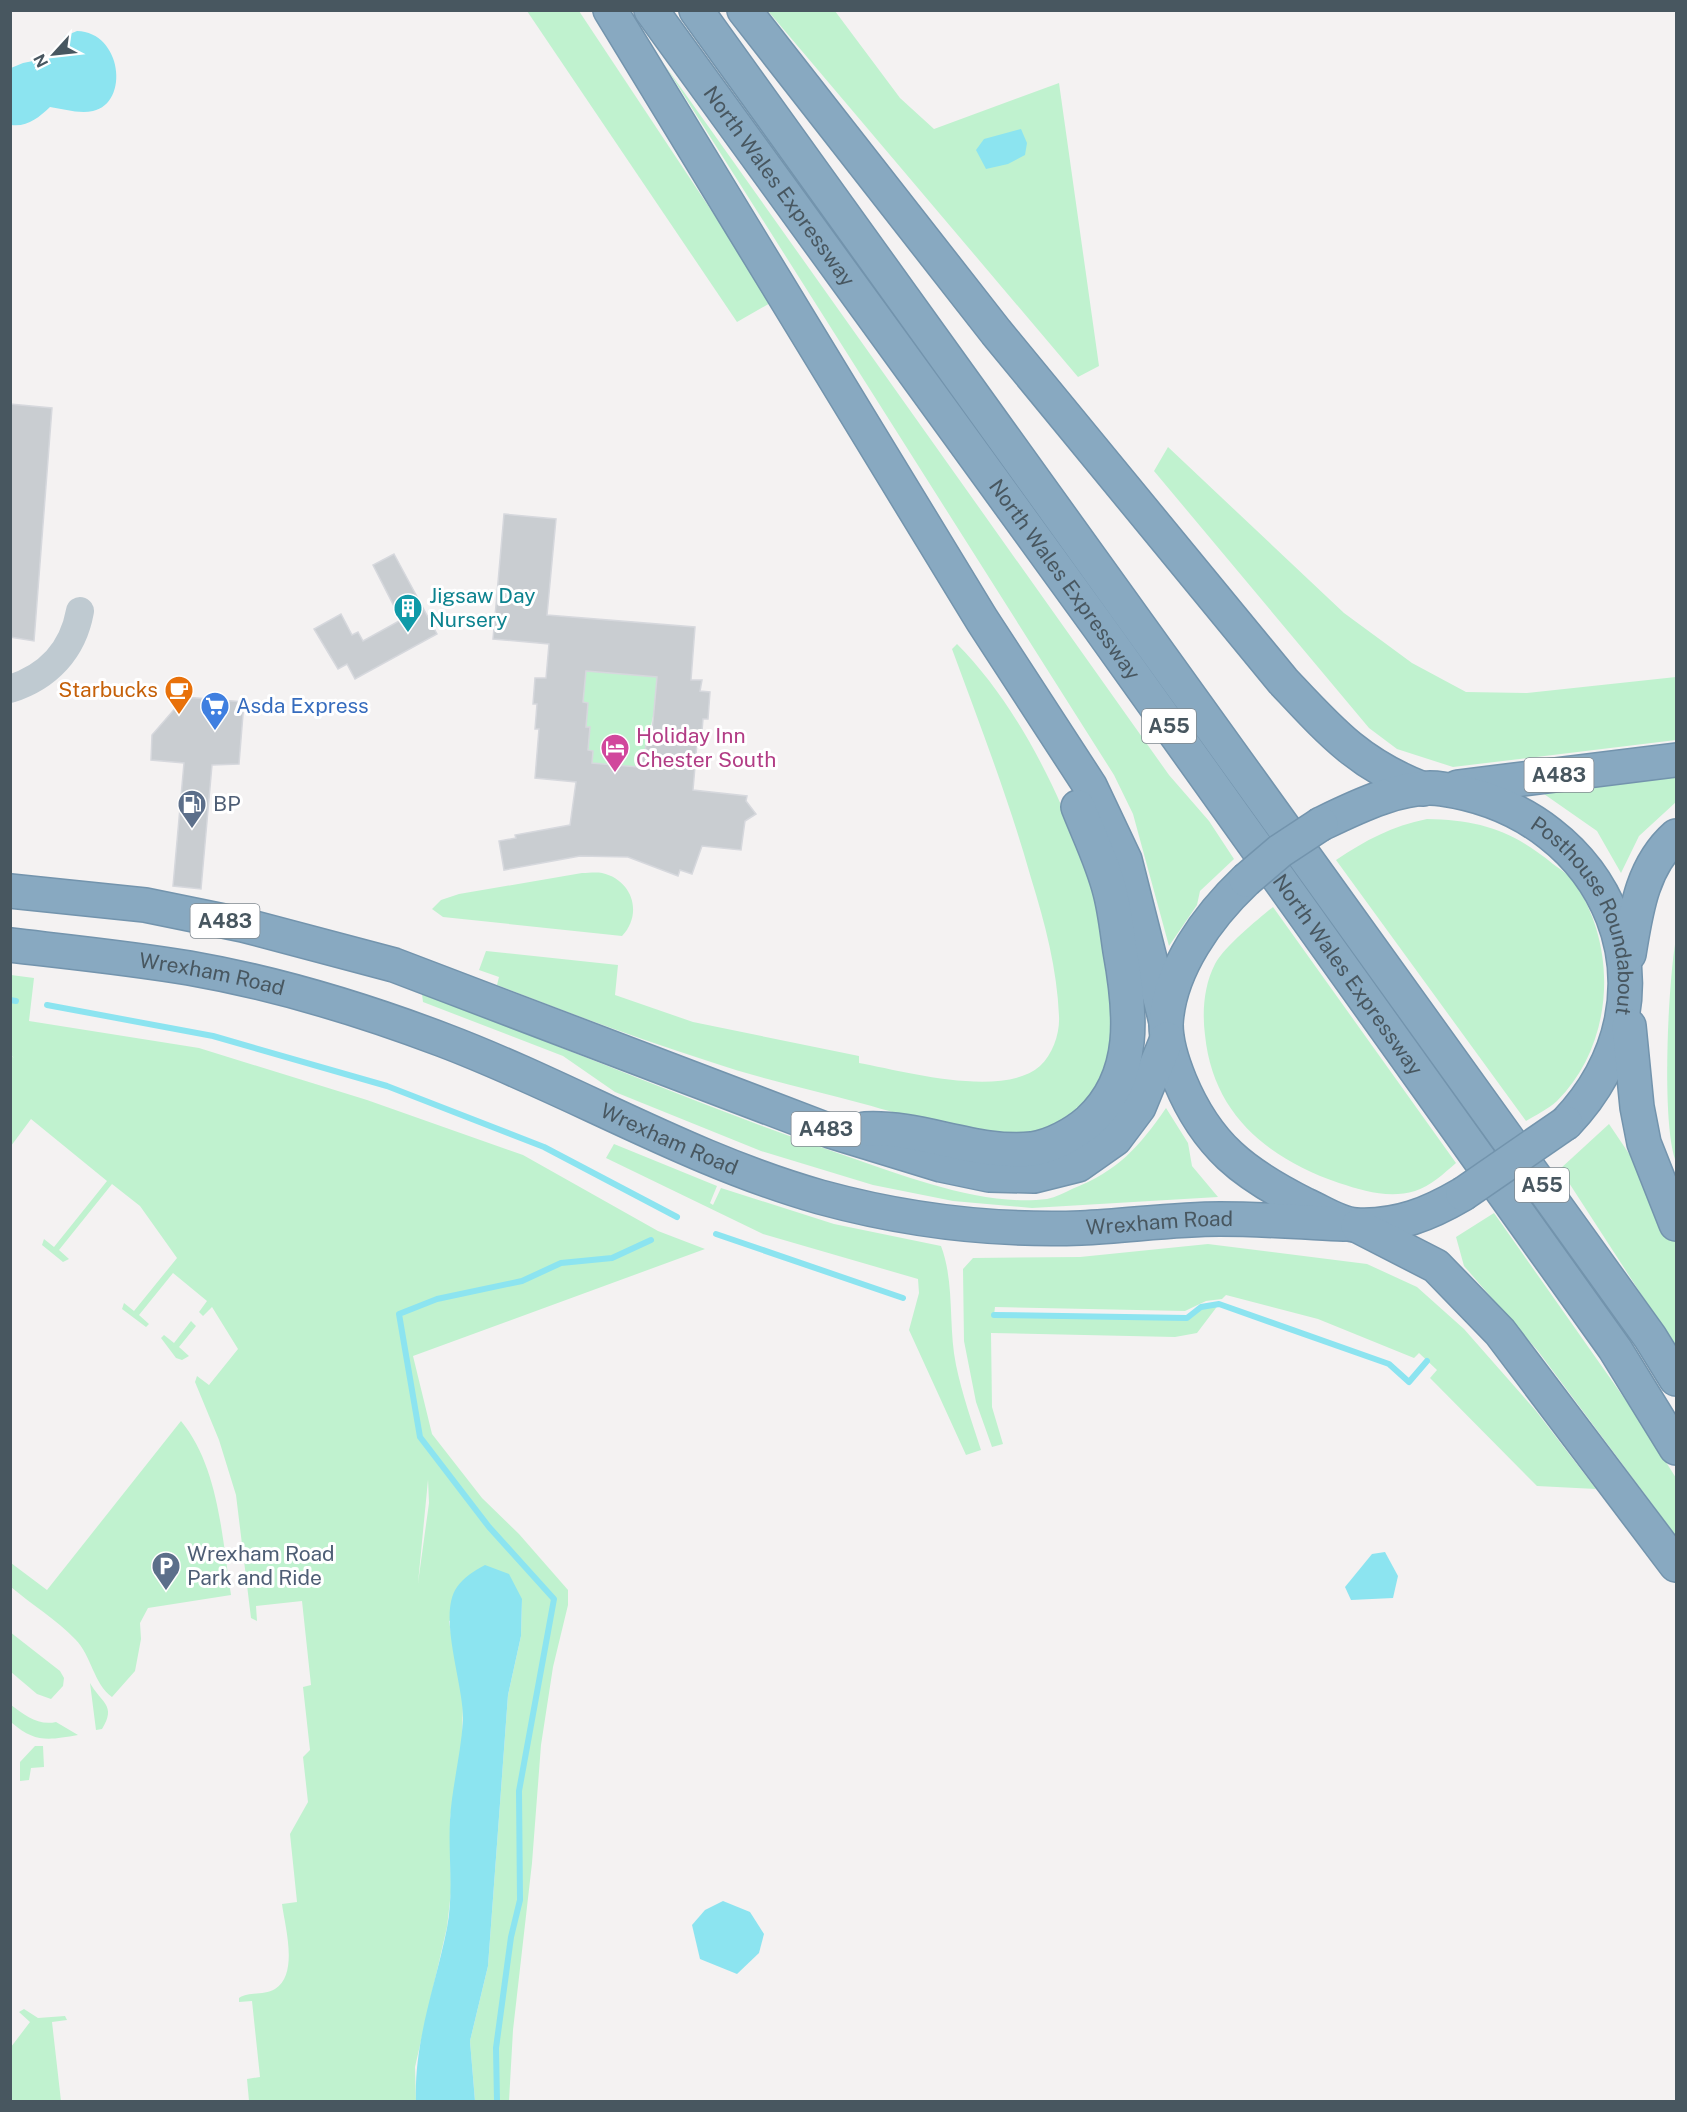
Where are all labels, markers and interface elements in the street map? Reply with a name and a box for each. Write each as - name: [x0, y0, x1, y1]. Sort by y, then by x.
- north arrow: [24, 24, 84, 84]
- text: N: [30, 51, 52, 70]
- street label: North Wales Expressway: [698, 81, 861, 291]
- street label: North Wales Expressway: [984, 474, 1146, 685]
- place label: Jigsaw Day Nursery: [429, 583, 535, 632]
- building icon: Jigsaw Day Nursery: [392, 592, 424, 634]
- cafe icon: Starbucks: [163, 674, 195, 716]
- place label: Starbucks: [58, 677, 158, 702]
- supermarket icon: Asda Express: [199, 690, 231, 732]
- place label: Asda Express: [236, 693, 369, 718]
- road number: A55: [1142, 709, 1196, 743]
- place label: Holiday Inn Chester South: [636, 723, 776, 772]
- hotel icon: Holiday Inn Chester South: [599, 732, 631, 774]
- road number: A483: [1524, 758, 1594, 792]
- fuel station icon: BP: [176, 788, 208, 830]
- place label: BP: [213, 791, 241, 816]
- street label: Posthouse Roundabout: [1526, 811, 1638, 1017]
- street label: North Wales Expressway: [1268, 869, 1428, 1080]
- road number: A483: [190, 904, 260, 938]
- street label: Wrexham Road: [138, 948, 287, 1000]
- street label: Wrexham Road: [597, 1098, 742, 1180]
- road number: A483: [792, 1112, 860, 1146]
- road number: A55: [1515, 1168, 1569, 1202]
- street label: Wrexham Road: [1085, 1206, 1233, 1240]
- place label: Wrexham Road Park and Ride: [187, 1541, 335, 1590]
- parking icon: Wrexham Road Park and Ride: [150, 1550, 182, 1592]

